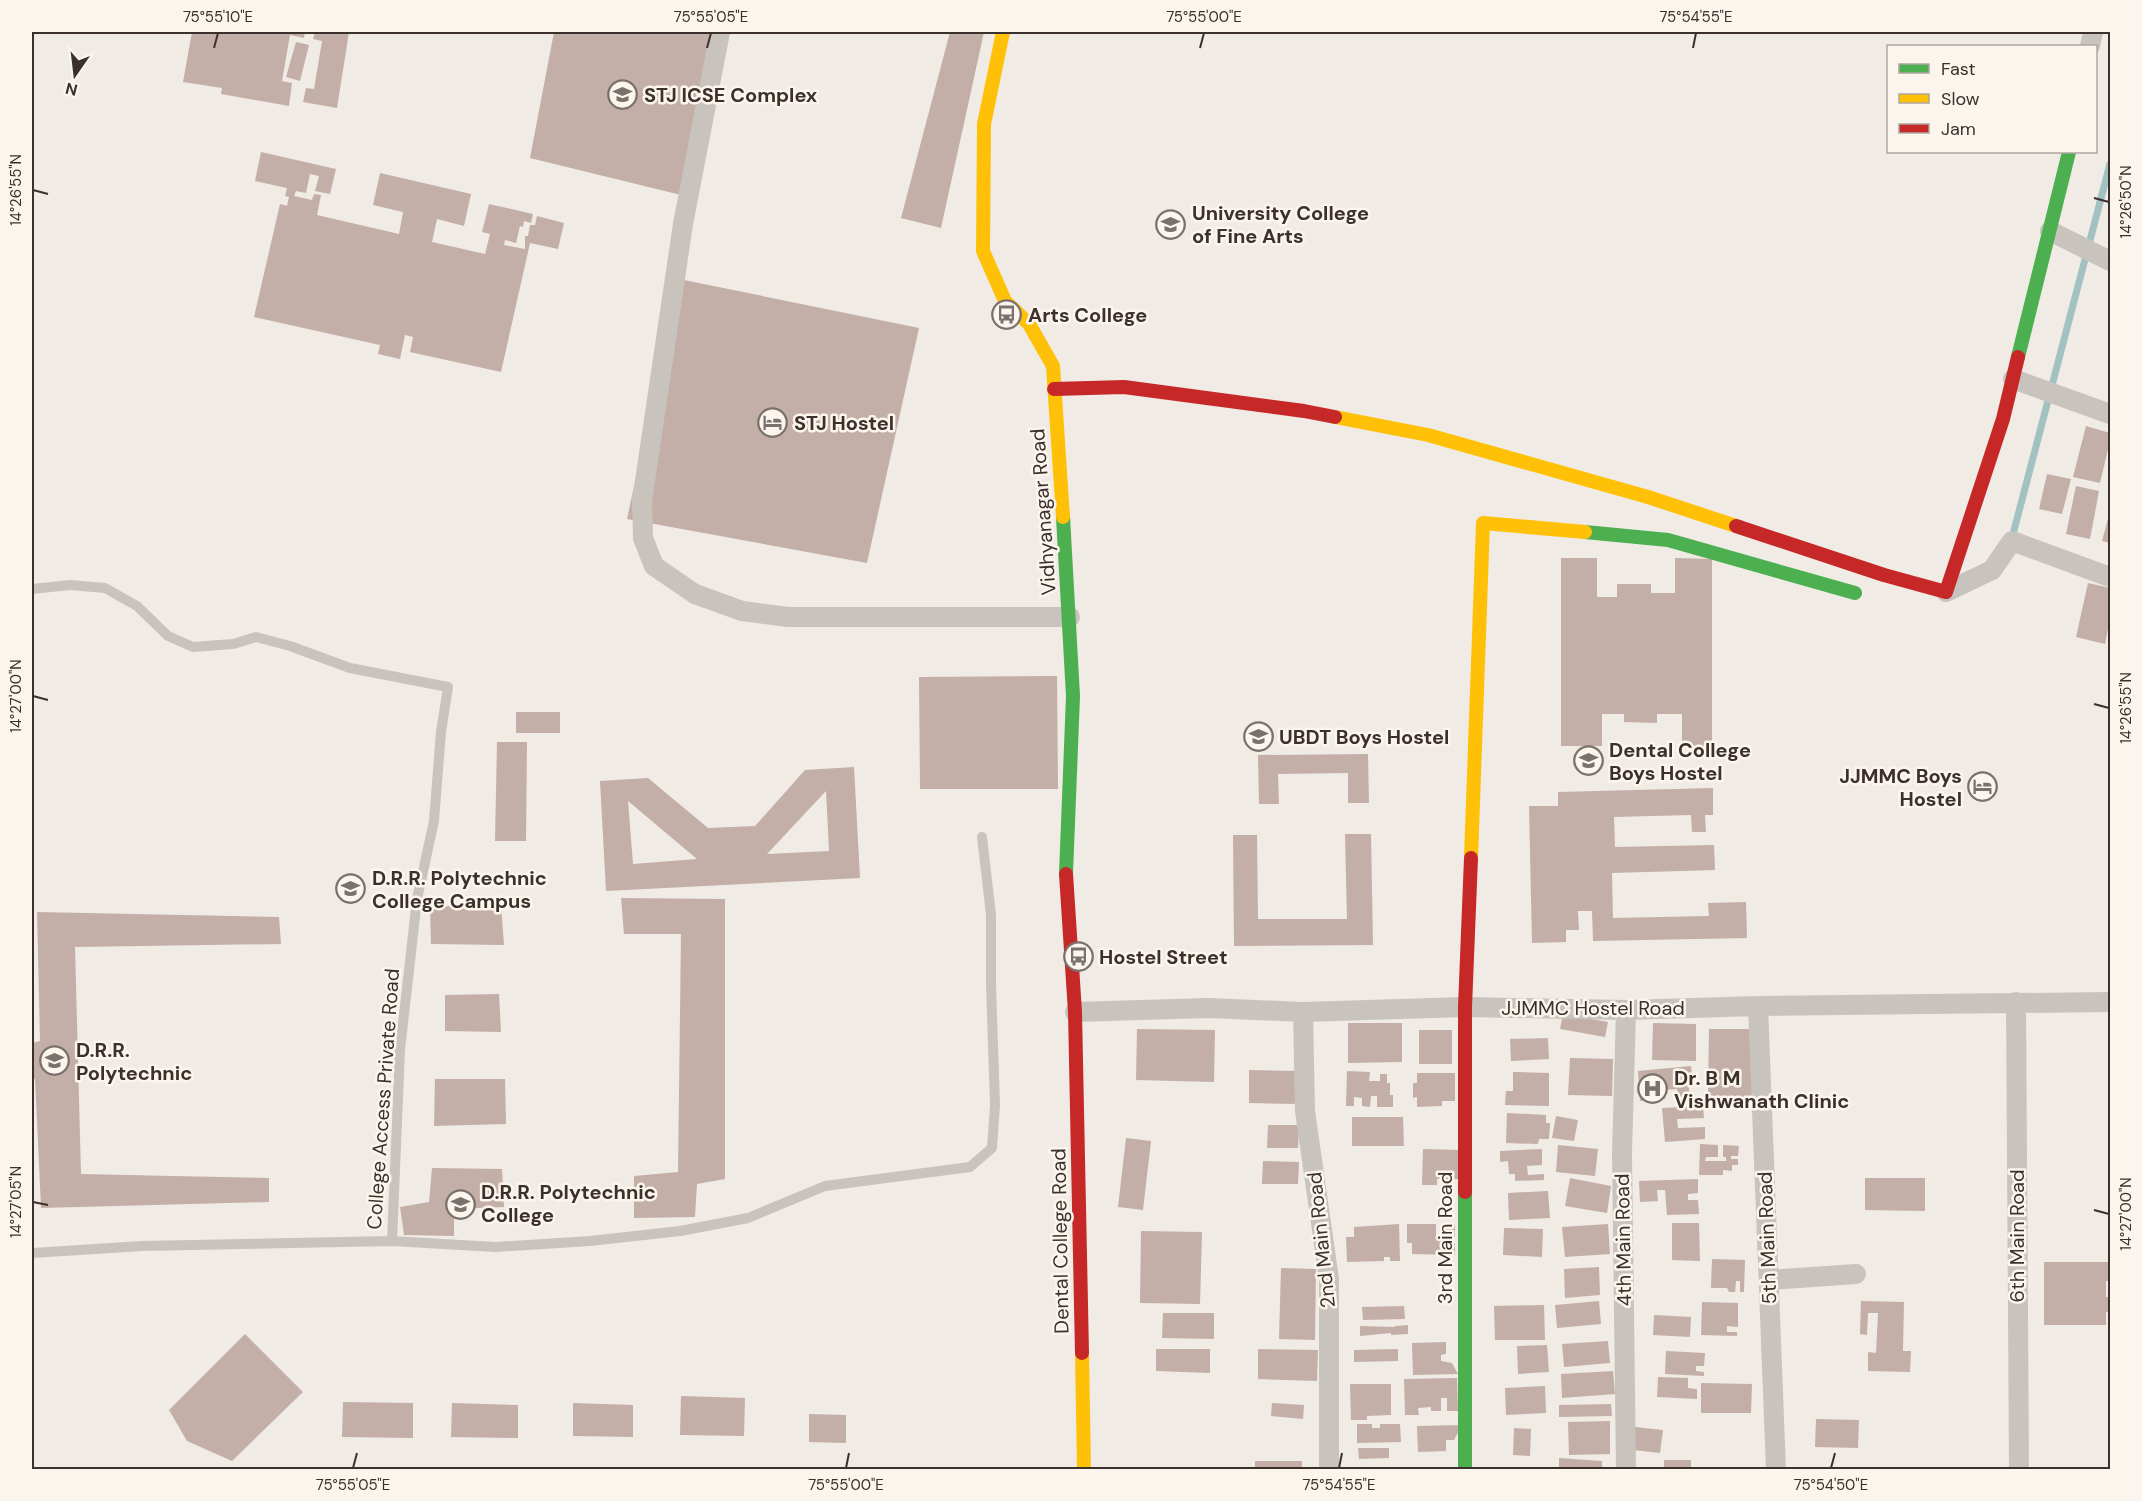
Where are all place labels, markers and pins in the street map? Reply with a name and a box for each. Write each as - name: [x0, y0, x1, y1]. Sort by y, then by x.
- school or university icon: STJ ICSE Complex: [607, 79, 639, 111]
- place label: STJ ICSE Complex: [644, 82, 818, 108]
- place label: University College of Fine Arts: [1192, 200, 1369, 249]
- school or university icon: University College of Fine Arts: [1155, 208, 1187, 240]
- bus stop icon: Arts College: [991, 299, 1023, 331]
- place label: Arts College: [1028, 302, 1147, 328]
- hotel icon: STJ Hostel: [757, 407, 789, 439]
- place label: STJ Hostel: [794, 410, 894, 436]
- school or university icon: UBDT Boys Hostel: [1242, 721, 1274, 753]
- place label: UBDT Boys Hostel: [1279, 724, 1449, 750]
- place label: Dental College Boys Hostel: [1609, 737, 1751, 786]
- school or university icon: Dental College Boys Hostel: [1572, 745, 1604, 777]
- place label: JJMMC Boys Hostel: [1839, 763, 1962, 812]
- hotel icon: JJMMC Boys Hostel: [1967, 771, 1999, 803]
- place label: D.R.R. Polytechnic College Campus: [372, 865, 547, 914]
- school or university icon: D.R.R. Polytechnic College Campus: [335, 873, 367, 905]
- bus stop icon: Hostel Street: [1062, 941, 1094, 973]
- place label: Hostel Street: [1099, 944, 1228, 970]
- place label: D.R.R. Polytechnic: [76, 1037, 192, 1086]
- school or university icon: D.R.R. Polytechnic: [39, 1045, 71, 1077]
- place label: Dr. B M Vishwanath Clinic: [1674, 1065, 1849, 1114]
- hospital icon: Dr. B M Vishwanath Clinic: [1637, 1073, 1669, 1105]
- place label: D.R.R. Polytechnic College: [481, 1179, 656, 1228]
- school or university icon: D.R.R. Polytechnic College: [444, 1188, 476, 1220]

